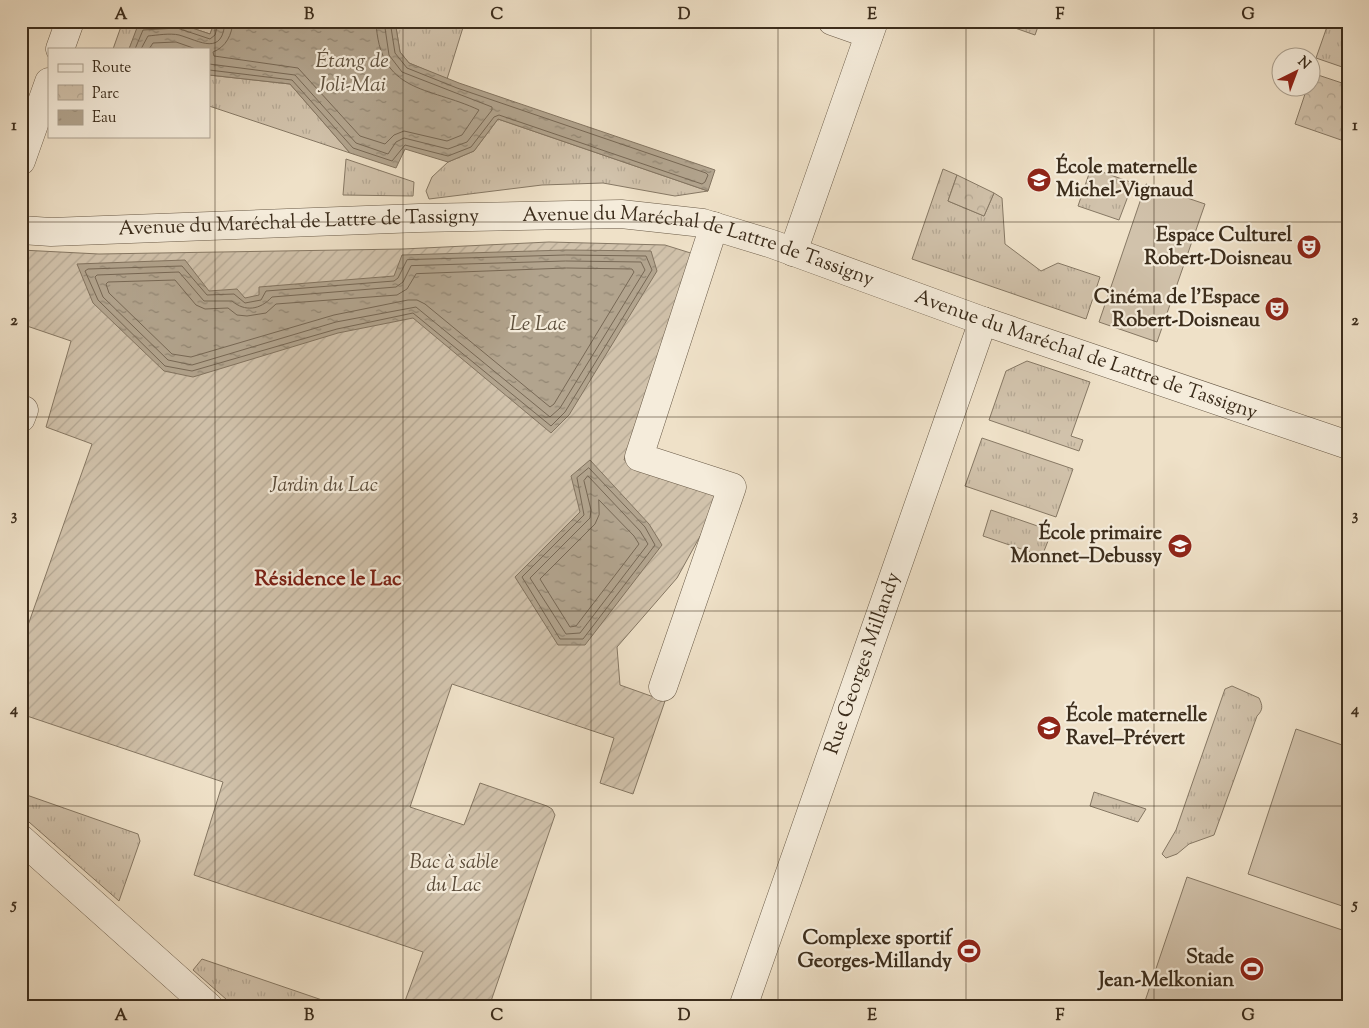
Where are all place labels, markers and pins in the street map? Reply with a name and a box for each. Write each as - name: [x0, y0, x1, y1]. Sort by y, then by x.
- place label: École maternelle Michel-Vignaud: [1056, 153, 1197, 206]
- school or university icon: École maternelle Michel-Vignaud: [1026, 167, 1052, 193]
- place label: Espace Culturel Robert-Doisneau: [1144, 222, 1292, 274]
- theatre icon: Espace Culturel Robert-Doisneau: [1296, 234, 1322, 260]
- place label: Cinéma de l'Espace Robert-Doisneau: [1094, 284, 1260, 336]
- theatre icon: Cinéma de l'Espace Robert-Doisneau: [1264, 296, 1290, 322]
- place label: École primaire Monnet–Debussy: [1010, 519, 1162, 572]
- school or university icon: École primaire Monnet–Debussy: [1167, 533, 1193, 559]
- place label: École maternelle Ravel–Prévert: [1066, 701, 1207, 754]
- school or university icon: École maternelle Ravel–Prévert: [1036, 715, 1062, 741]
- place label: Complexe sportif Georges-Millandy: [797, 925, 954, 977]
- sports icon: Complexe sportif Georges-Millandy: [956, 938, 982, 964]
- place label: Stade Jean-Melkonian: [1096, 944, 1234, 996]
- sports icon: Stade Jean-Melkonian: [1239, 956, 1265, 982]

